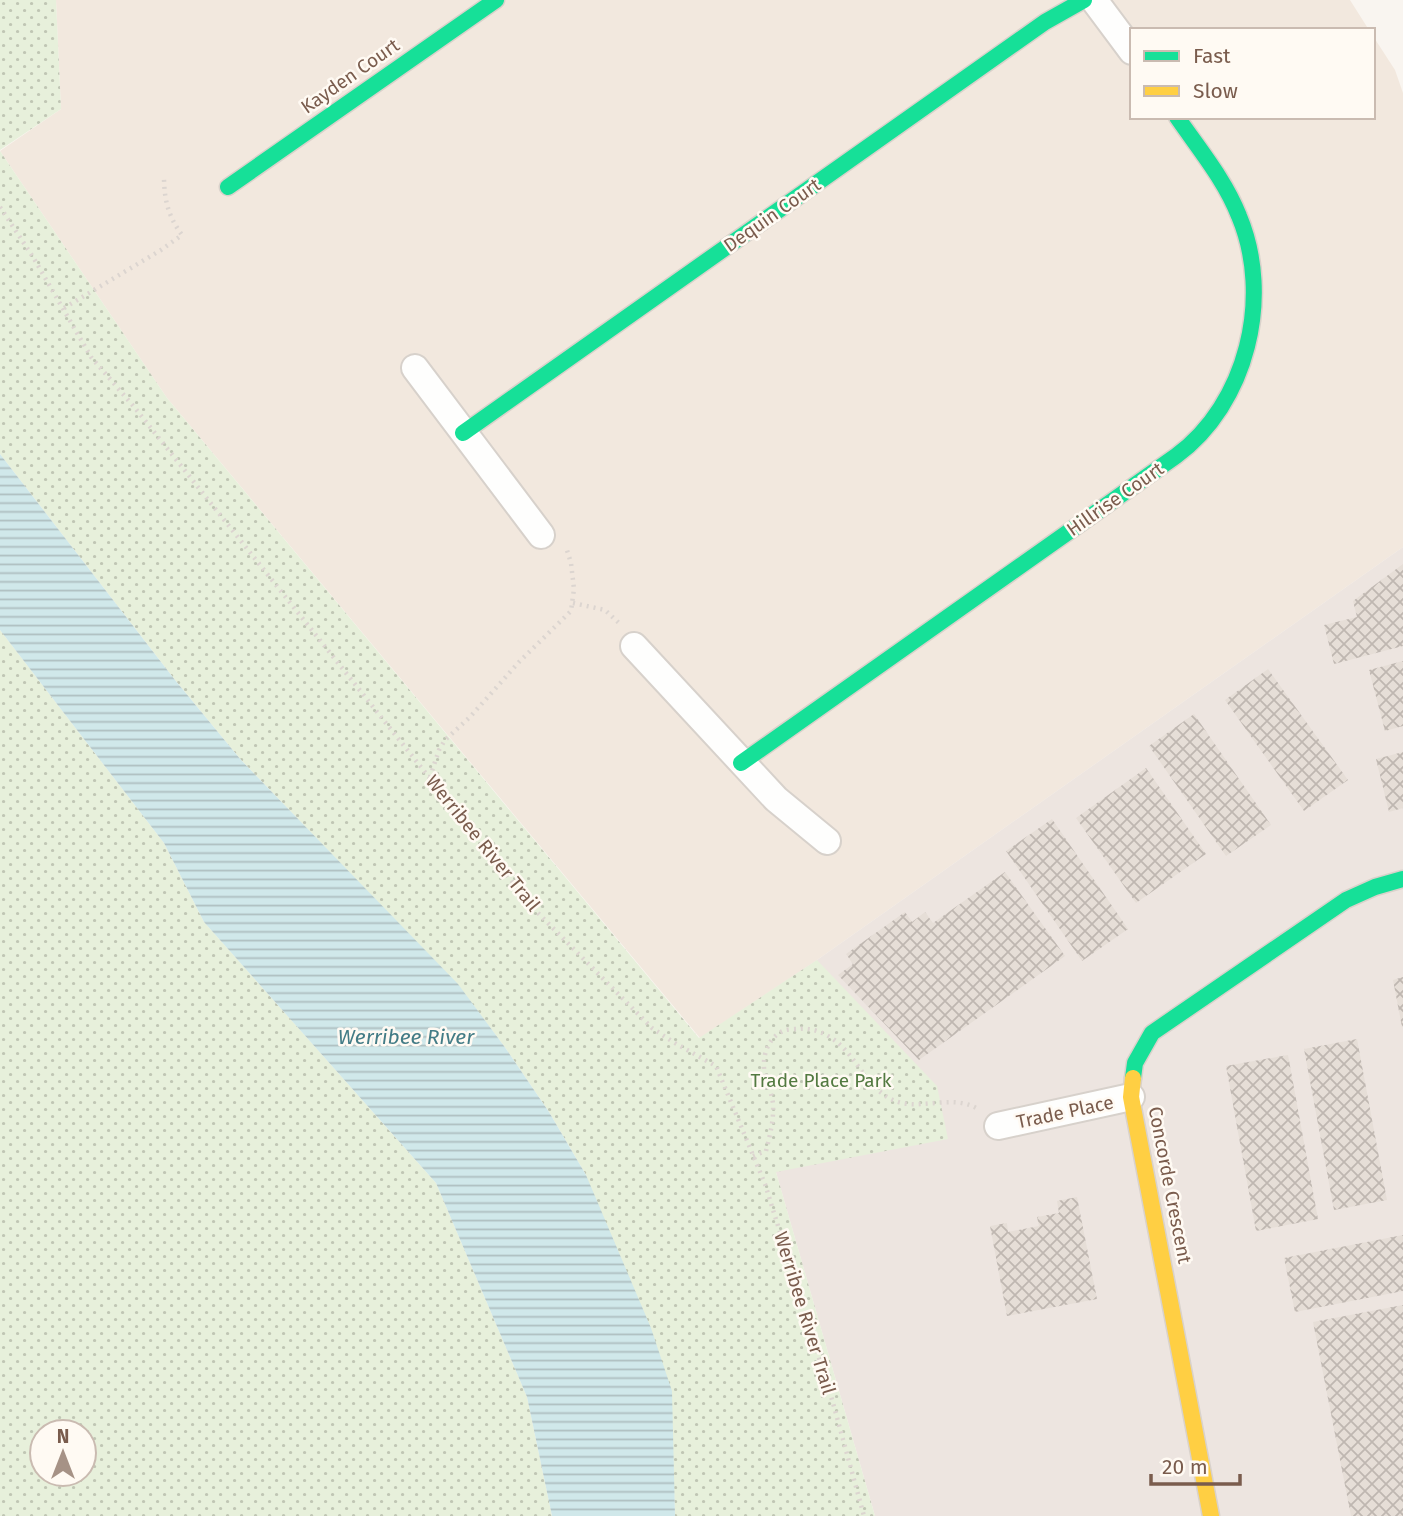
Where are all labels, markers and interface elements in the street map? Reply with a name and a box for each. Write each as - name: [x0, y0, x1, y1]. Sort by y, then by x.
- legend: [1130, 28, 1375, 119]
- street label: Kayden Court: [296, 34, 404, 118]
- text: Fast: [1193, 43, 1231, 69]
- text: Slow: [1193, 78, 1238, 104]
- street label: Dequin Court: [719, 173, 825, 257]
- street label: Hillrise Court: [1062, 457, 1168, 541]
- street label: Werribee River Trail: [421, 770, 545, 916]
- water label: Werribee River: [338, 1024, 475, 1050]
- park label: Trade Place Park: [750, 1069, 892, 1092]
- street label: Trade Place: [1014, 1090, 1116, 1134]
- street label: Concorde Crescent: [1144, 1105, 1197, 1265]
- street label: Werribee River Trail: [769, 1229, 841, 1398]
- north arrow: [28, 1418, 98, 1488]
- text: N: [57, 1425, 69, 1448]
- scale bar: [1151, 1442, 1240, 1486]
- text: 20 m: [1162, 1454, 1208, 1480]

